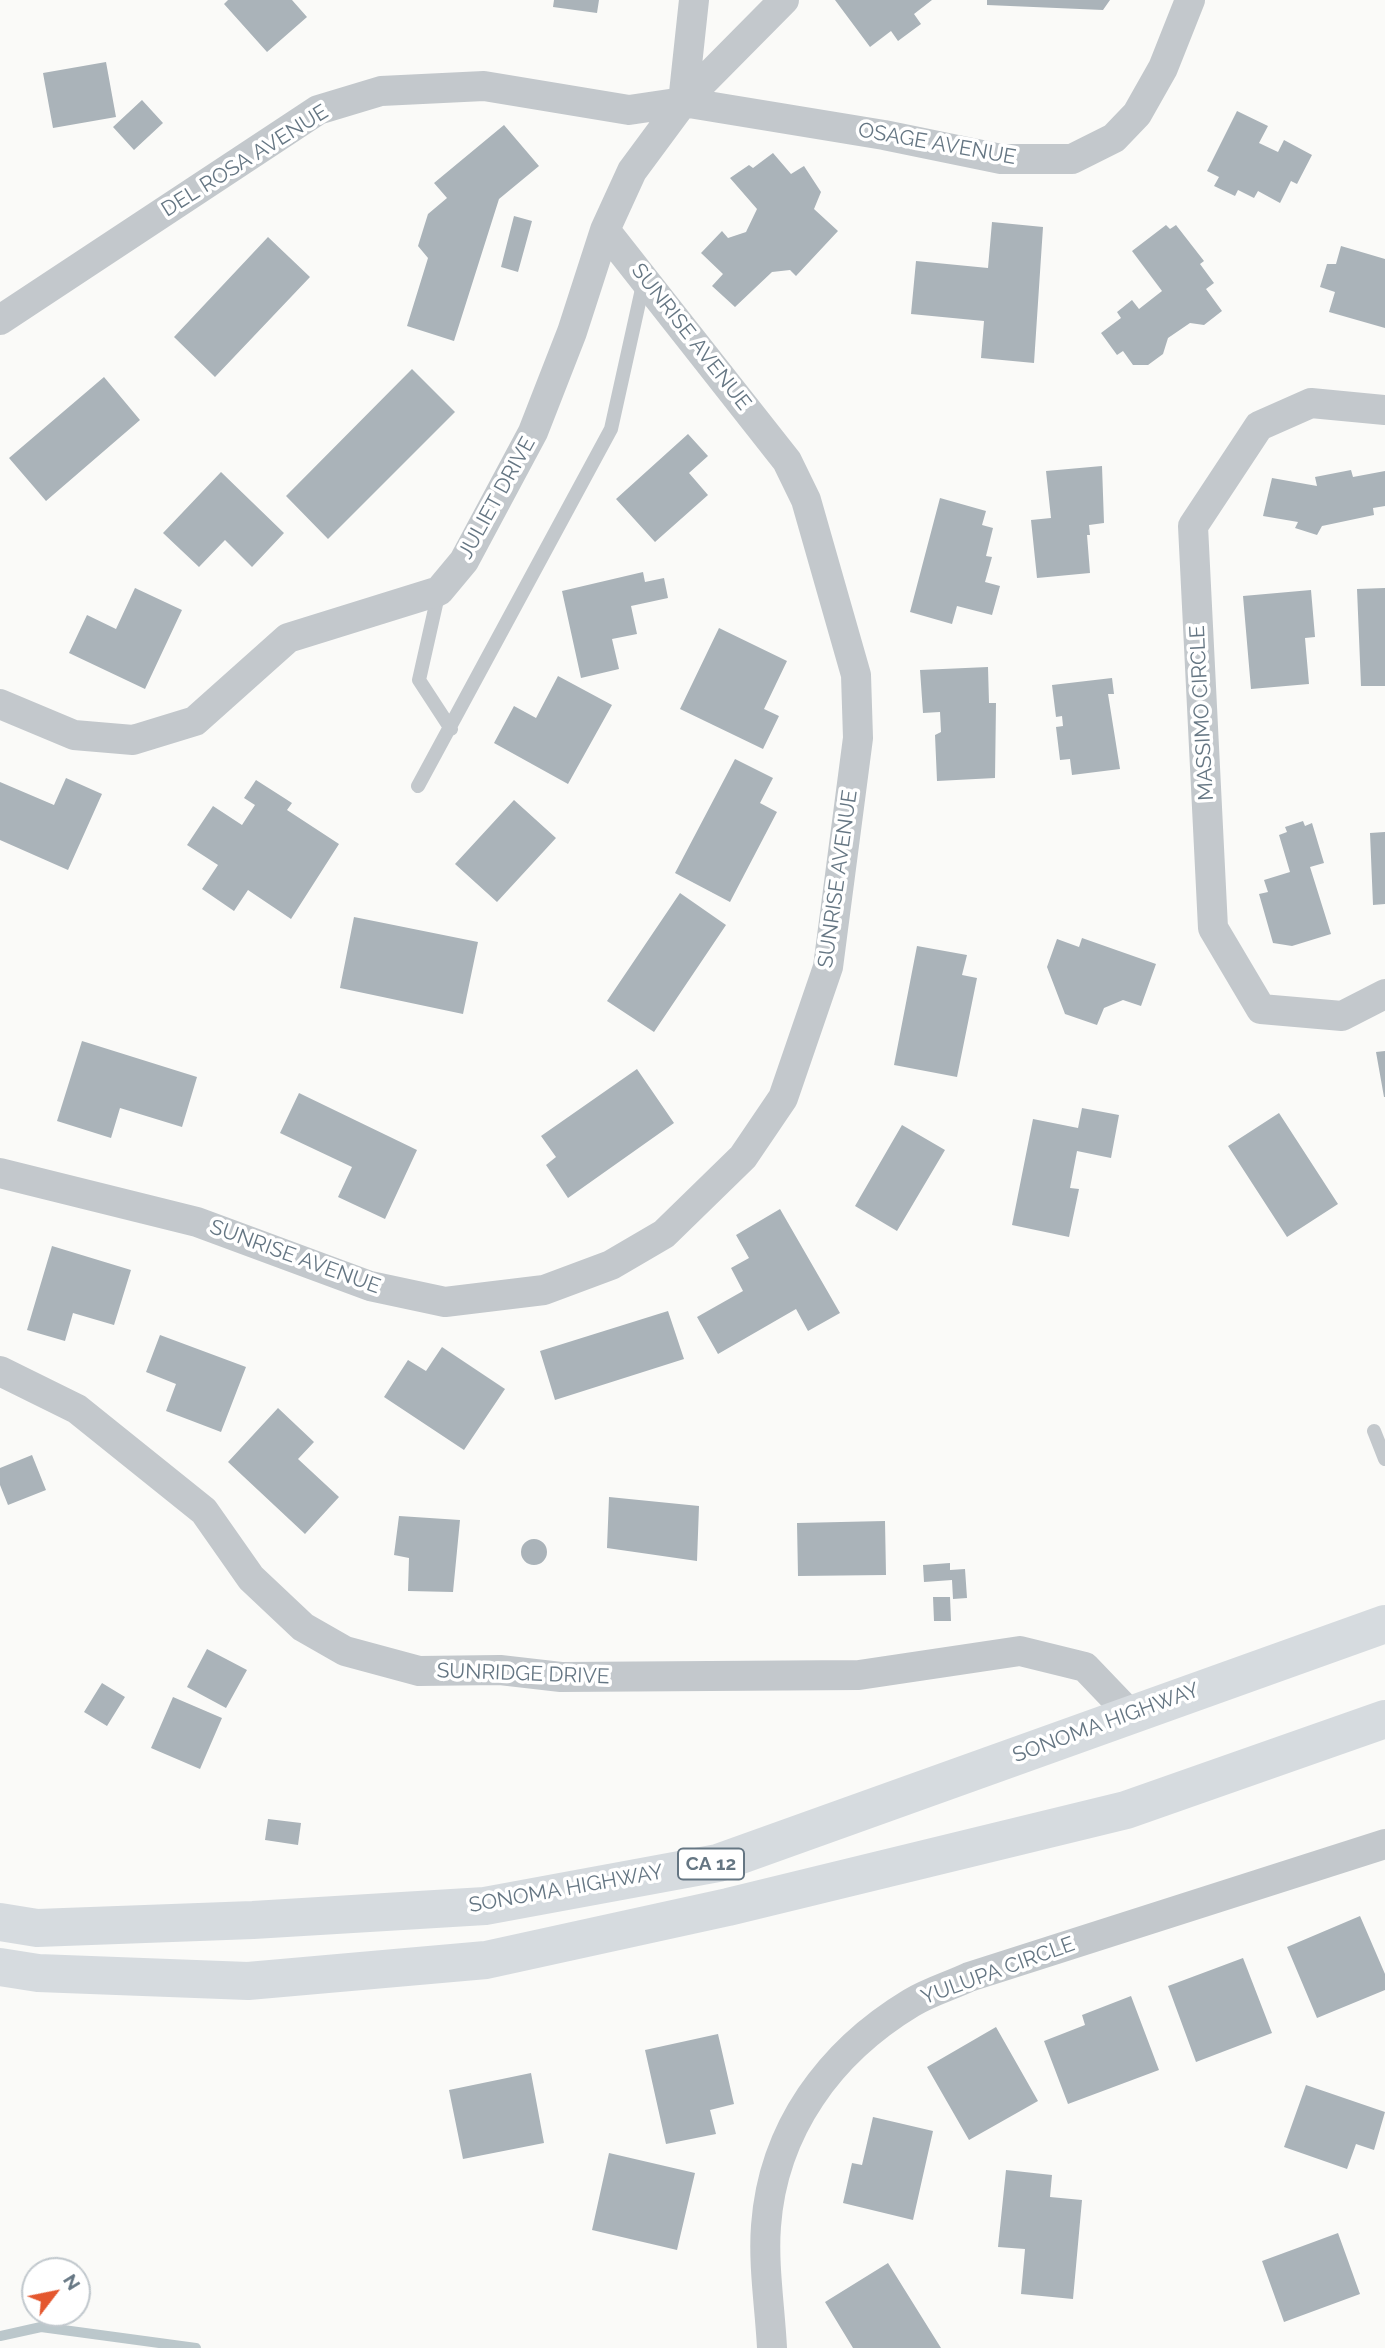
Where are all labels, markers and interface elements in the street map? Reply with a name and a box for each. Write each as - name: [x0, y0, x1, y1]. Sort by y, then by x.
- street label: DEL ROSA AVENUE: [157, 100, 333, 222]
- street label: OSAGE AVENUE: [856, 118, 1018, 170]
- street label: SUNRISE AVENUE: [626, 259, 756, 415]
- street label: JULIET DRIVE: [453, 433, 541, 563]
- street label: MASSIMO CIRCLE: [1185, 625, 1219, 801]
- street label: SUNRISE AVENUE: [813, 788, 863, 970]
- street label: SUNRISE AVENUE: [206, 1214, 384, 1300]
- street label: SUNRIDGE DRIVE: [436, 1658, 610, 1690]
- street label: SONOMA HIGHWAY: [1009, 1678, 1203, 1768]
- road number: CA 12: [678, 1848, 744, 1880]
- street label: SONOMA HIGHWAY: [467, 1860, 665, 1918]
- street label: YULUPA CIRCLE: [918, 1932, 1078, 2010]
- north arrow: [21, 2257, 91, 2327]
- text: N: [59, 2270, 85, 2294]

